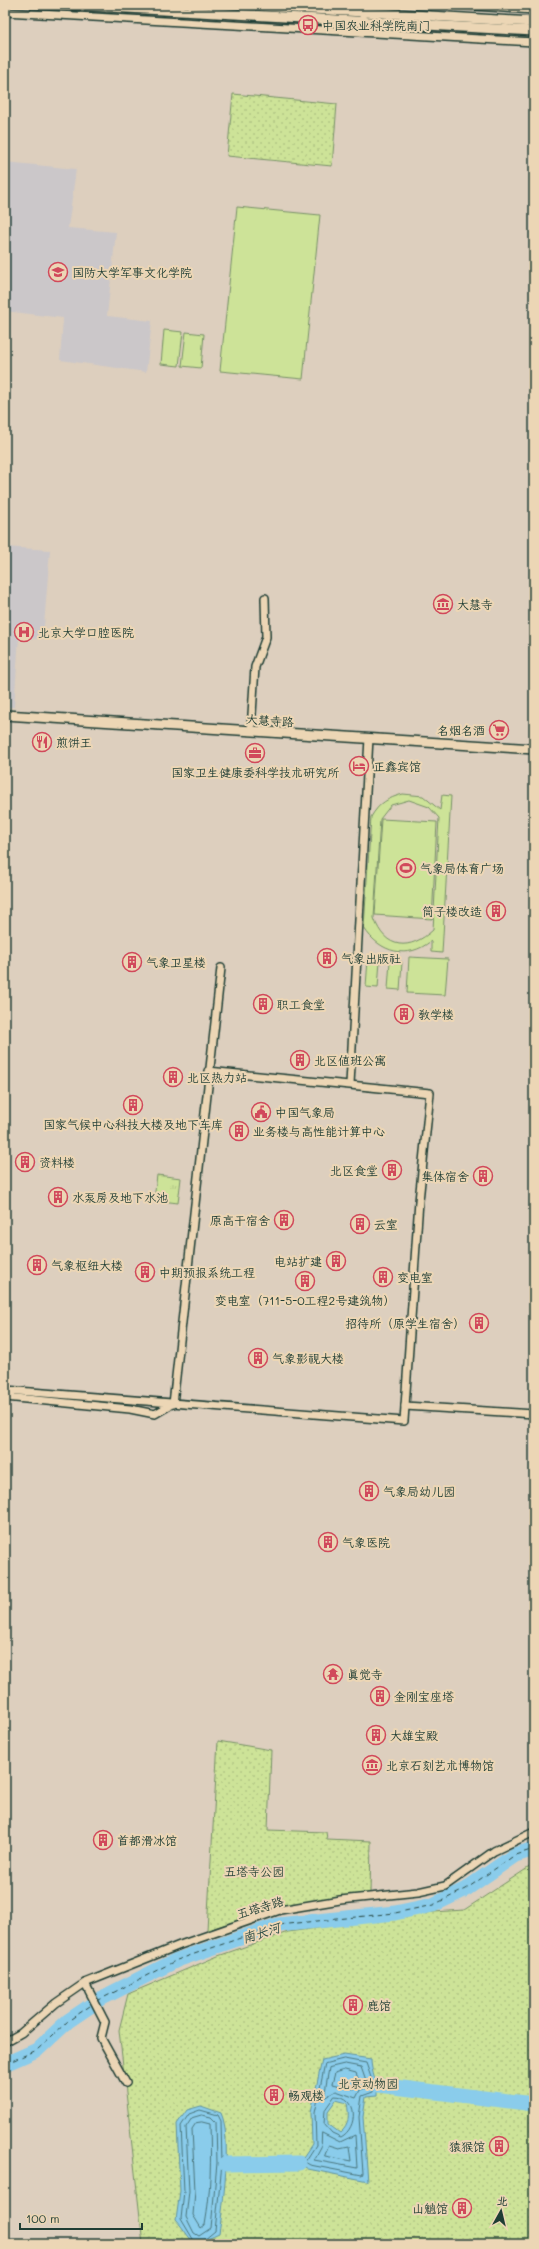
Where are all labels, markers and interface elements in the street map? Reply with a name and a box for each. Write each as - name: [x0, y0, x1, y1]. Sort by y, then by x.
- bus stop icon: 中国农业科学院南门: [297, 14, 319, 36]
- place label: 中国农业科学院南门: [322, 17, 430, 33]
- school or university icon: 国防大学军事文化学院: [47, 261, 69, 283]
- place label: 国防大学军事文化学院: [72, 264, 192, 280]
- museum icon: 大慧寺: [432, 593, 454, 615]
- place label: 大慧寺: [457, 596, 493, 612]
- hospital icon: 北京大学口腔医院: [13, 621, 35, 643]
- place label: 北京大学口腔医院: [38, 624, 134, 640]
- street label: 大慧寺路: [245, 710, 295, 730]
- supermarket icon: 名烟名酒: [488, 719, 510, 741]
- place label: 名烟名酒: [437, 722, 485, 738]
- restaurant icon: 煎饼王: [31, 731, 53, 753]
- place label: 煎饼王: [56, 734, 92, 750]
- office icon: 国家卫生健康委科学技术研究所: [244, 742, 266, 764]
- hotel icon: 正鑫宾馆: [348, 755, 370, 777]
- place label: 正鑫宾馆: [373, 758, 421, 774]
- place label: 国家卫生健康委科学技术研究所: [171, 764, 340, 780]
- sports icon: 气象局体育广场: [395, 857, 417, 879]
- place label: 气象局体育广场: [420, 860, 504, 876]
- building icon: 筒子楼改造: [485, 900, 507, 922]
- place label: 筒子楼改造: [422, 903, 482, 919]
- building icon: 气象出版社: [316, 947, 338, 969]
- place label: 气象出版社: [341, 950, 401, 966]
- building icon: 气象卫星楼: [121, 951, 143, 973]
- place label: 气象卫星楼: [146, 954, 206, 970]
- building icon: 职工食堂: [252, 993, 274, 1015]
- place label: 职工食堂: [277, 996, 325, 1012]
- building icon: 教学楼: [393, 1003, 415, 1025]
- place label: 教学楼: [418, 1006, 454, 1022]
- building icon: 北区值班公寓: [289, 1049, 311, 1071]
- place label: 北区值班公寓: [314, 1052, 386, 1068]
- building icon: 北区热力站: [162, 1066, 184, 1088]
- place label: 北区热力站: [187, 1069, 247, 1085]
- building icon: 国家气候中心科技大楼及地下车库: [122, 1094, 144, 1116]
- public building icon: 中国气象局: [250, 1101, 272, 1123]
- place label: 中国气象局: [275, 1104, 335, 1120]
- place label: 国家气候中心科技大楼及地下车库: [43, 1116, 223, 1132]
- building icon: 业务楼与高性能计算中心: [228, 1120, 250, 1142]
- place label: 业务楼与高性能计算中心: [253, 1123, 385, 1139]
- building icon: 资料楼: [14, 1151, 36, 1173]
- place label: 资料楼: [39, 1154, 75, 1170]
- building icon: 北区食堂: [381, 1159, 403, 1181]
- place label: 北区食堂: [330, 1162, 378, 1178]
- building icon: 集体宿舍: [472, 1165, 494, 1187]
- place label: 集体宿舍: [421, 1168, 469, 1184]
- building icon: 水泵房及地下水池: [47, 1186, 69, 1208]
- place label: 水泵房及地下水池: [72, 1189, 168, 1205]
- building icon: 原高干宿舍: [273, 1209, 295, 1231]
- place label: 原高干宿舍: [210, 1212, 270, 1228]
- building icon: 云室: [349, 1213, 371, 1235]
- place label: 云室: [374, 1216, 398, 1232]
- building icon: 电站扩建: [325, 1250, 347, 1272]
- place label: 电站扩建: [274, 1253, 322, 1269]
- building icon: 气象枢纽大楼: [26, 1254, 48, 1276]
- place label: 气象枢纽大楼: [51, 1257, 123, 1273]
- building icon: 中期预报系统工程: [134, 1261, 156, 1283]
- place label: 中期预报系统工程: [159, 1264, 255, 1280]
- building icon: 变电室: [372, 1266, 394, 1288]
- place label: 变电室: [397, 1269, 433, 1285]
- building icon: 变电室（711-5-0工程2号建筑物）: [294, 1270, 316, 1292]
- place label: 变电室（711-5-0工程2号建筑物）: [215, 1292, 395, 1308]
- building icon: 招待所（原学生宿舍）: [468, 1312, 490, 1334]
- place label: 招待所（原学生宿舍）: [345, 1315, 465, 1331]
- building icon: 气象影视大楼: [247, 1347, 269, 1369]
- place label: 气象影视大楼: [272, 1350, 344, 1366]
- building icon: 气象局幼儿园: [358, 1480, 380, 1502]
- place label: 气象局幼儿园: [383, 1483, 455, 1499]
- building icon: 气象医院: [317, 1531, 339, 1553]
- place label: 气象医院: [342, 1534, 390, 1550]
- temple icon: 真觉寺: [322, 1663, 344, 1685]
- place label: 真觉寺: [347, 1666, 383, 1682]
- building icon: 金刚宝座塔: [369, 1685, 391, 1707]
- place label: 金刚宝座塔: [394, 1688, 454, 1704]
- building icon: 大雄宝殿: [365, 1724, 387, 1746]
- place label: 大雄宝殿: [390, 1727, 438, 1743]
- museum icon: 北京石刻艺术博物馆: [361, 1754, 383, 1776]
- place label: 北京石刻艺术博物馆: [386, 1757, 494, 1773]
- building icon: 首都滑冰馆: [92, 1829, 114, 1851]
- place label: 首都滑冰馆: [117, 1832, 177, 1848]
- park label: 五塔寺公园: [224, 1863, 284, 1879]
- street label: 五塔寺路: [235, 1892, 285, 1922]
- water label: 南长河: [240, 1918, 284, 1946]
- building icon: 鹿馆: [342, 1994, 364, 2016]
- place label: 鹿馆: [367, 1997, 391, 2013]
- park label: 北京动物园: [338, 2075, 398, 2091]
- building icon: 畅观楼: [263, 2084, 285, 2106]
- place label: 畅观楼: [288, 2087, 324, 2103]
- building icon: 猿猴馆: [488, 2135, 510, 2157]
- place label: 猿猴馆: [449, 2138, 485, 2154]
- north arrow: [481, 2191, 521, 2231]
- text: 北: [496, 2192, 509, 2209]
- building icon: 山魈馆: [451, 2197, 473, 2219]
- place label: 山魈馆: [412, 2200, 448, 2216]
- scale bar: [20, 2205, 142, 2231]
- text: 100 m: [26, 2210, 60, 2226]

